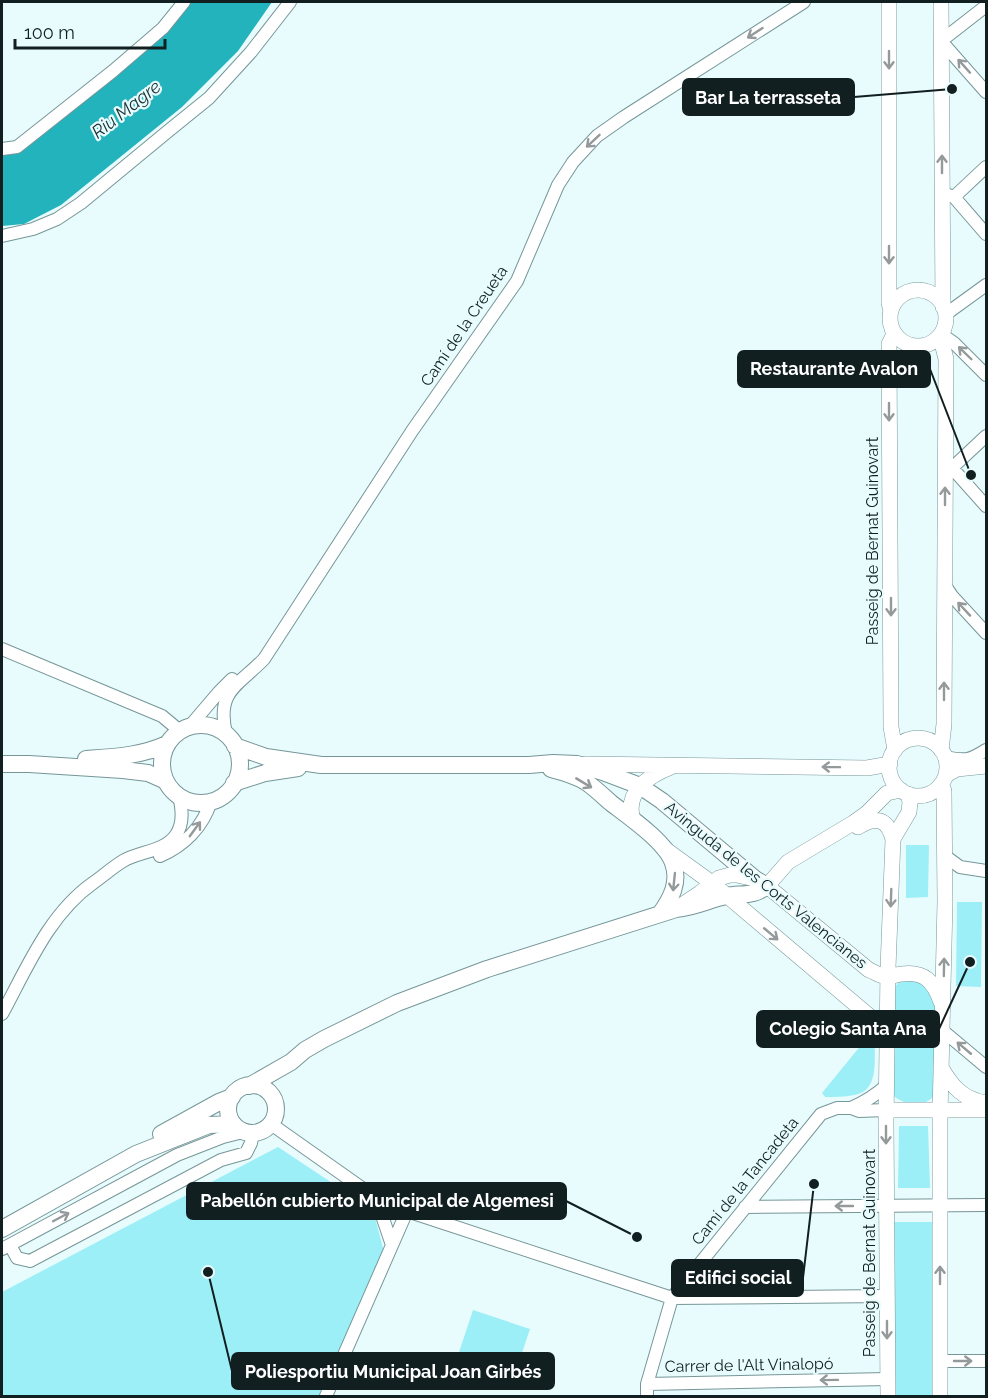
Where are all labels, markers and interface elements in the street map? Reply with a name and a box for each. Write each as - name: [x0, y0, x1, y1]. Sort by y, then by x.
- scale bar: [15, 12, 165, 50]
- text: 100 m: [24, 22, 75, 43]
- one-way arrow: [747, 27, 764, 39]
- one-way arrow: [883, 49, 895, 69]
- one-way arrow: [957, 59, 971, 74]
- water label: Riu Magre: [87, 75, 165, 142]
- callout: Bar La terrasseta: [683, 79, 854, 115]
- text: Bar La terrasseta: [695, 87, 841, 108]
- one-way arrow: [585, 134, 600, 148]
- one-way arrow: [936, 155, 948, 175]
- one-way arrow: [883, 244, 895, 264]
- street label: Camí de la Creueta: [417, 262, 511, 390]
- one-way arrow: [957, 346, 972, 361]
- callout: Restaurante Avalon: [738, 351, 930, 387]
- text: Restaurante Avalon: [750, 358, 918, 379]
- one-way arrow: [883, 401, 895, 421]
- street label: Passeig de Bernat Guinovart: [863, 436, 882, 645]
- one-way arrow: [939, 487, 951, 507]
- one-way arrow: [885, 596, 897, 616]
- one-way arrow: [958, 602, 972, 617]
- one-way arrow: [938, 682, 950, 702]
- one-way arrow: [822, 761, 842, 773]
- one-way arrow: [575, 777, 592, 789]
- street label: Avinguda de les Corts Valencianes: [661, 797, 871, 973]
- one-way arrow: [189, 822, 201, 838]
- one-way arrow: [668, 872, 679, 891]
- one-way arrow: [885, 887, 897, 907]
- one-way arrow: [763, 927, 778, 941]
- one-way arrow: [938, 957, 950, 977]
- callout: Colegio Santa Ana: [757, 1011, 939, 1047]
- text: Colegio Santa Ana: [769, 1018, 927, 1039]
- one-way arrow: [957, 1041, 972, 1055]
- street label: Camí de la Tancadeta: [688, 1113, 802, 1249]
- one-way arrow: [880, 1124, 892, 1144]
- street label: Passeig de Bernat Guinovart: [860, 1148, 879, 1357]
- callout: Pabellón cubierto Municipal de Algemesi: [187, 1183, 566, 1219]
- text: Pabellón cubierto Municipal de Algemesi: [200, 1190, 554, 1211]
- one-way arrow: [835, 1200, 855, 1212]
- one-way arrow: [52, 1211, 70, 1222]
- callout: Edifici social: [672, 1260, 803, 1296]
- one-way arrow: [934, 1266, 946, 1286]
- text: Edifici social: [685, 1267, 792, 1288]
- one-way arrow: [881, 1319, 893, 1339]
- callout: Poliesportiu Municipal Joan Girbés: [232, 1353, 554, 1389]
- street label: Carrer de l'Alt Vinalopó: [664, 1354, 834, 1376]
- one-way arrow: [953, 1355, 973, 1367]
- text: Poliesportiu Municipal Joan Girbés: [245, 1361, 541, 1382]
- one-way arrow: [820, 1374, 840, 1386]

